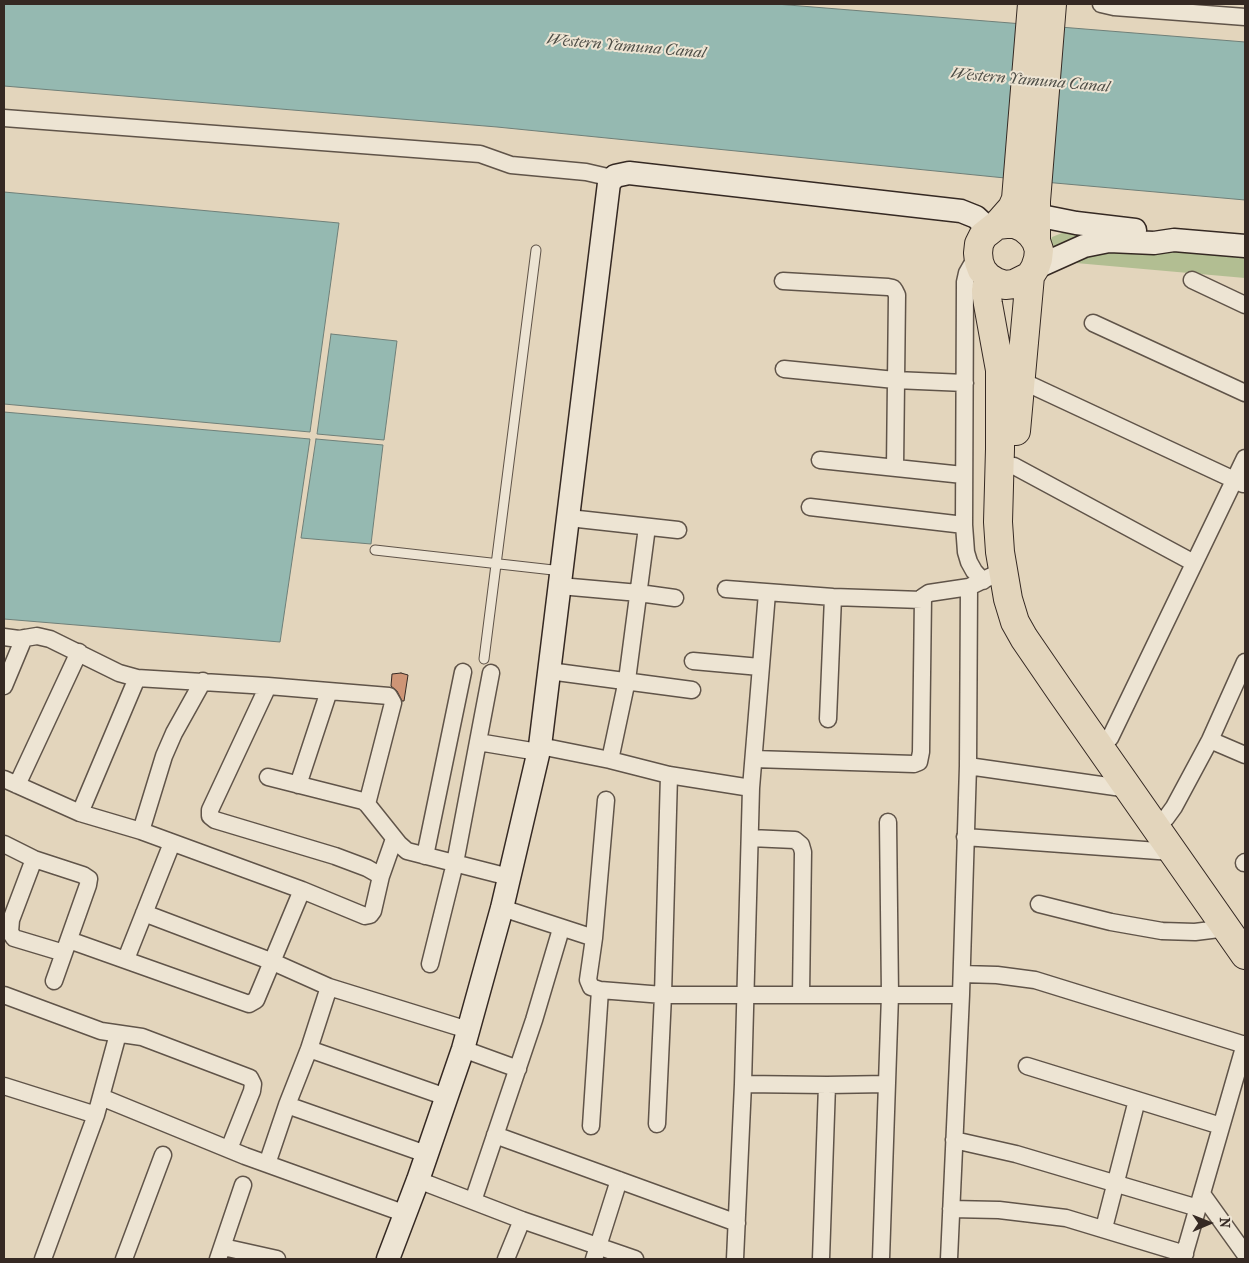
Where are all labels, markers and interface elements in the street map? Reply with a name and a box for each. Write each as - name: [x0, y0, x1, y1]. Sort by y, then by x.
- water label: Western Yamuna Canal: [546, 30, 706, 64]
- water label: Western Yamuna Canal: [950, 64, 1110, 98]
- north arrow: [1184, 1198, 1234, 1248]
- text: N: [1216, 1217, 1233, 1228]

